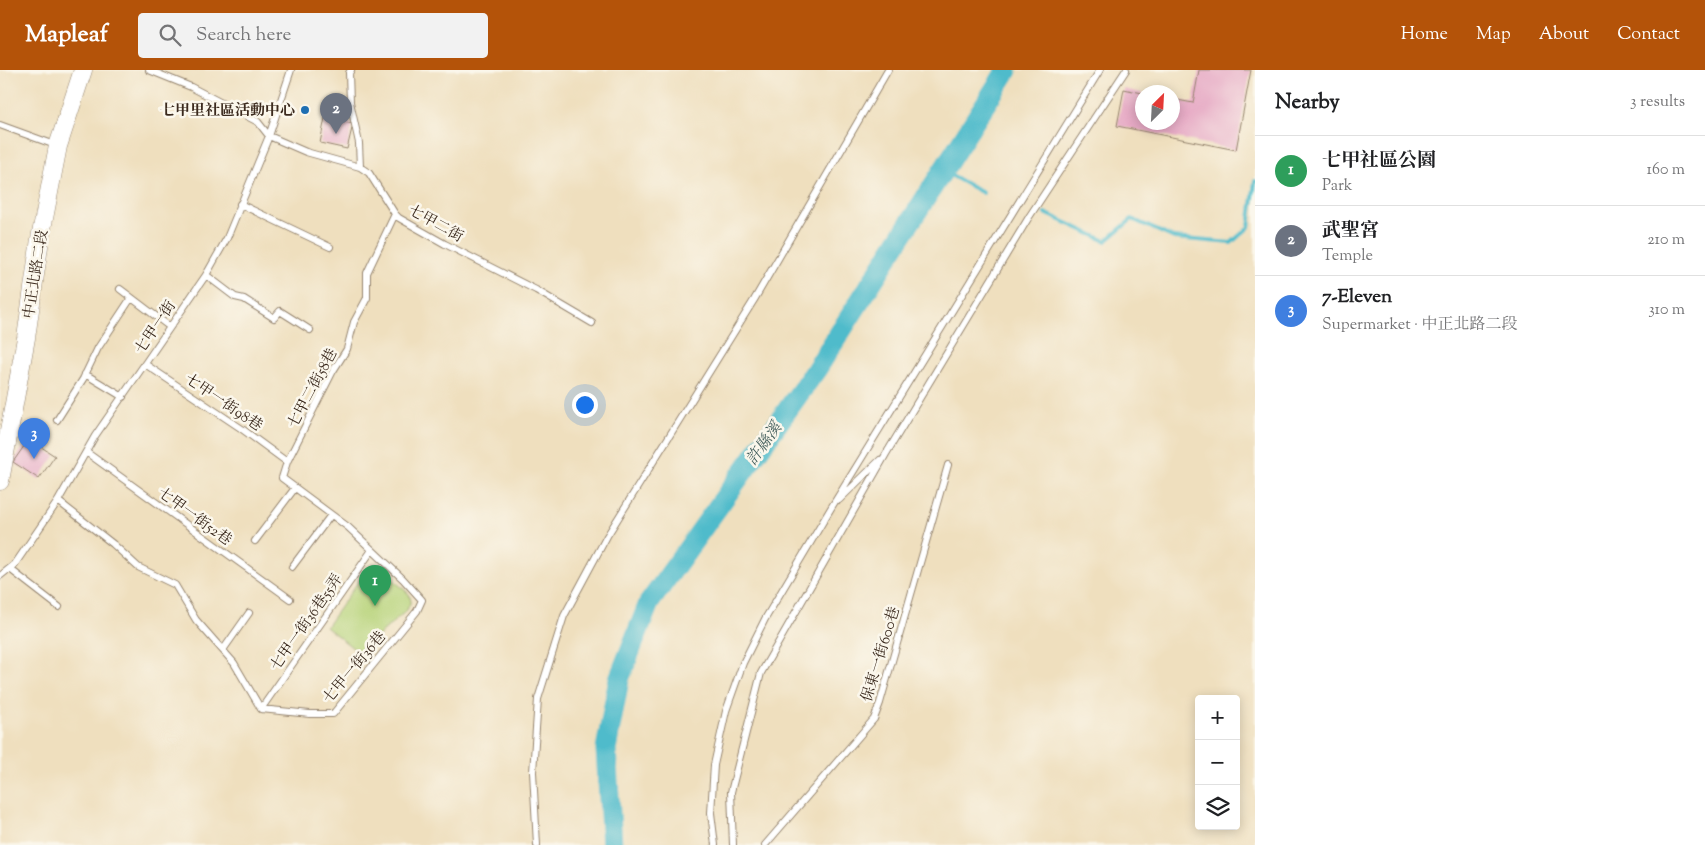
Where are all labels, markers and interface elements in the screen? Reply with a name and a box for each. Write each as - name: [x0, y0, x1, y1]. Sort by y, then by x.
- search box: [138, 13, 488, 58]
- text: Mapleaf: [25, 18, 108, 52]
- icon: search: [156, 21, 184, 49]
- text: Search here: [196, 22, 291, 49]
- text: Home: [1401, 22, 1448, 48]
- text: Map: [1476, 22, 1511, 48]
- text: About: [1539, 22, 1589, 48]
- text: Contact: [1617, 22, 1680, 48]
- north arrow: [1135, 85, 1180, 130]
- text: Nearby: [1275, 88, 1340, 118]
- text: 3 results: [1630, 91, 1685, 114]
- pin: 2: [320, 93, 352, 134]
- place label: 七甲里社區活動中心: [160, 101, 295, 122]
- marker: 七甲里社區活動中心: [299, 104, 311, 116]
- text: 七甲社區公園: [1322, 148, 1436, 175]
- text: 1: [1288, 159, 1294, 182]
- text: 160 m: [1647, 159, 1685, 182]
- text: Park: [1322, 175, 1353, 198]
- street label: 七甲二街: [404, 201, 467, 248]
- text: 武聖宮: [1322, 218, 1379, 245]
- street label: 中正北路二段: [19, 228, 54, 320]
- text: 2: [1287, 229, 1295, 252]
- text: 210 m: [1647, 229, 1685, 252]
- text: Temple: [1322, 245, 1373, 268]
- text: 7-Eleven: [1322, 284, 1392, 311]
- street label: 七甲一街: [131, 297, 182, 359]
- text: 3: [1288, 299, 1294, 322]
- text: 310 m: [1648, 299, 1685, 322]
- text: Supermarket · 中正北路二段: [1322, 314, 1518, 337]
- street label: 七甲二街58巷: [283, 345, 343, 432]
- street label: 七甲一街98巷: [180, 369, 266, 437]
- your location: [572, 392, 598, 418]
- water label: 許縣溪: [742, 417, 790, 471]
- pin: 3: [18, 418, 50, 459]
- street label: 七甲一街52巷: [153, 483, 236, 551]
- pin: 1: [359, 565, 391, 606]
- street label: 七甲一街36巷55弄: [266, 570, 348, 675]
- street label: 保東一街600巷: [857, 604, 906, 705]
- street label: 七甲一街36巷: [319, 627, 392, 709]
- map controls: [1195, 695, 1240, 830]
- button: +: [1195, 695, 1240, 740]
- button: −: [1195, 740, 1240, 785]
- button: layers: [1195, 785, 1240, 830]

